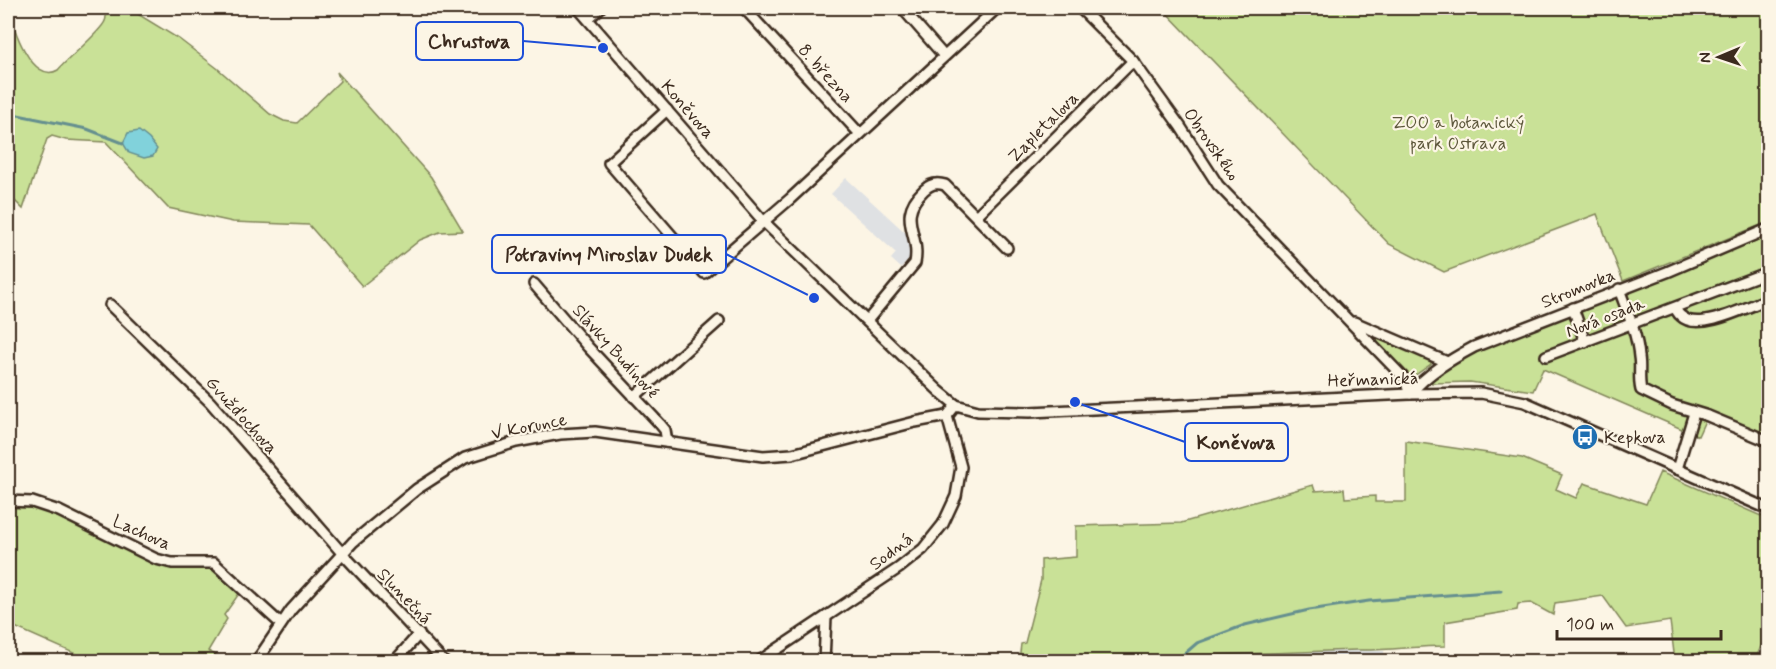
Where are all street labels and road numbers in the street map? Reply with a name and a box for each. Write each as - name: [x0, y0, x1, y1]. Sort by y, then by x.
- street label: 8. března: [792, 39, 858, 108]
- street label: Koněvova: [655, 75, 720, 144]
- street label: Zapletalova: [1003, 87, 1085, 169]
- street label: Obrovského: [1177, 103, 1245, 186]
- street label: Stromovka: [1538, 263, 1619, 315]
- street label: Nová osada: [1562, 292, 1649, 344]
- street label: Slávky Budínové: [566, 299, 664, 404]
- street label: Heřmanická: [1327, 366, 1419, 394]
- street label: Gvužďochova: [200, 371, 283, 460]
- street label: V Korunce: [489, 408, 569, 446]
- street label: Lachova: [109, 509, 174, 556]
- street label: Sodná: [865, 527, 919, 576]
- street label: Slunečná: [371, 563, 437, 630]

